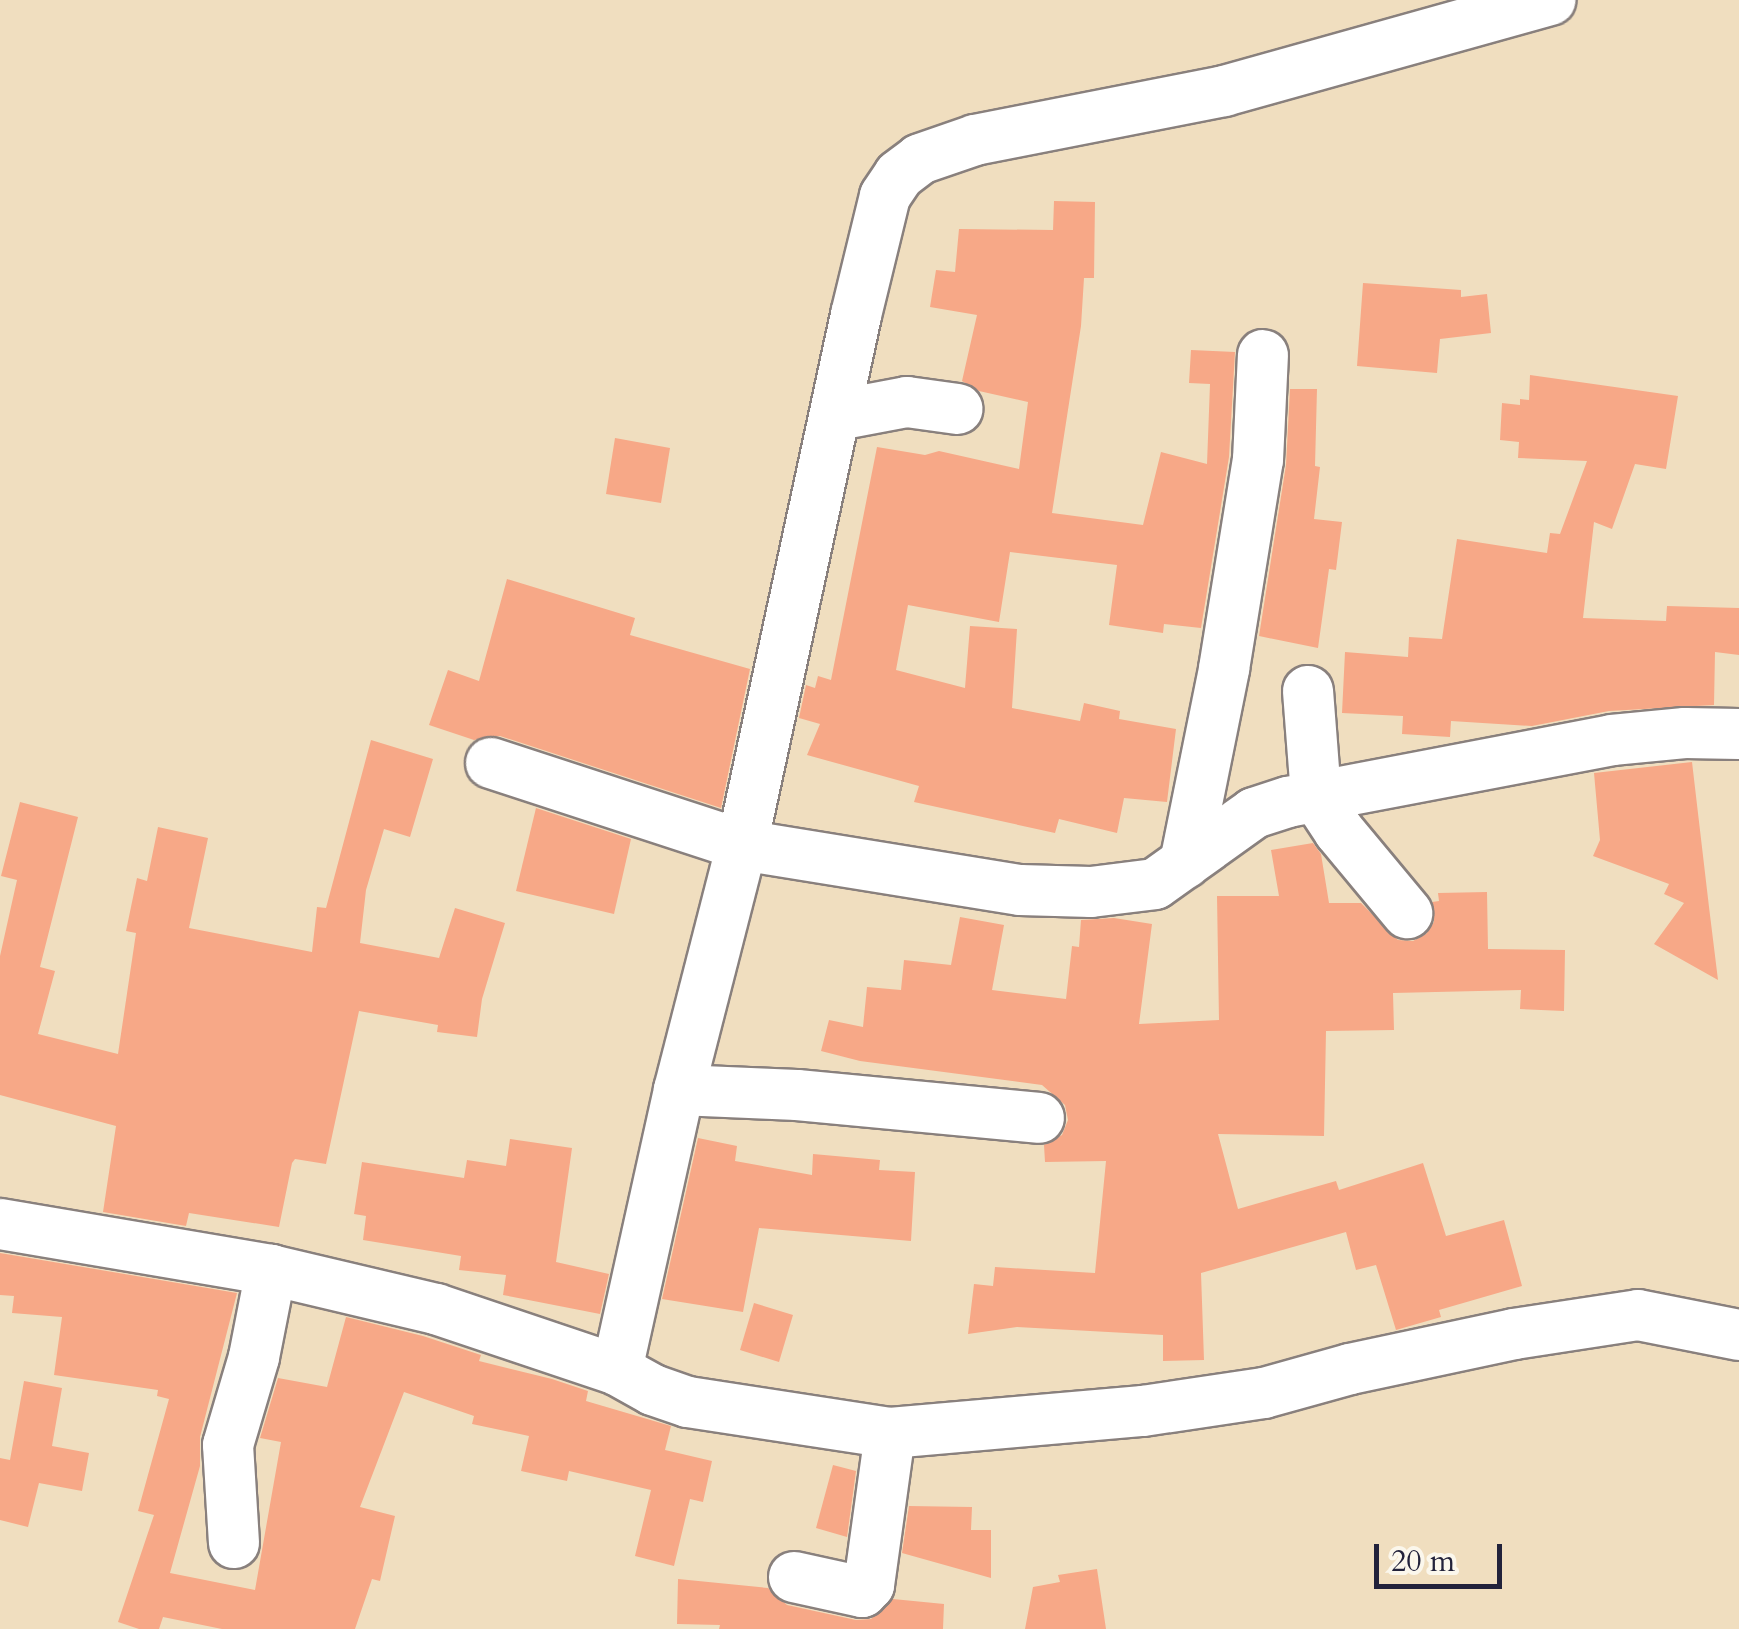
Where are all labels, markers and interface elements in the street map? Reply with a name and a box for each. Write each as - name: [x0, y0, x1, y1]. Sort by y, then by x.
- scale bar: [1379, 1524, 1506, 1586]
- text: 20 m: [1391, 1541, 1455, 1582]

